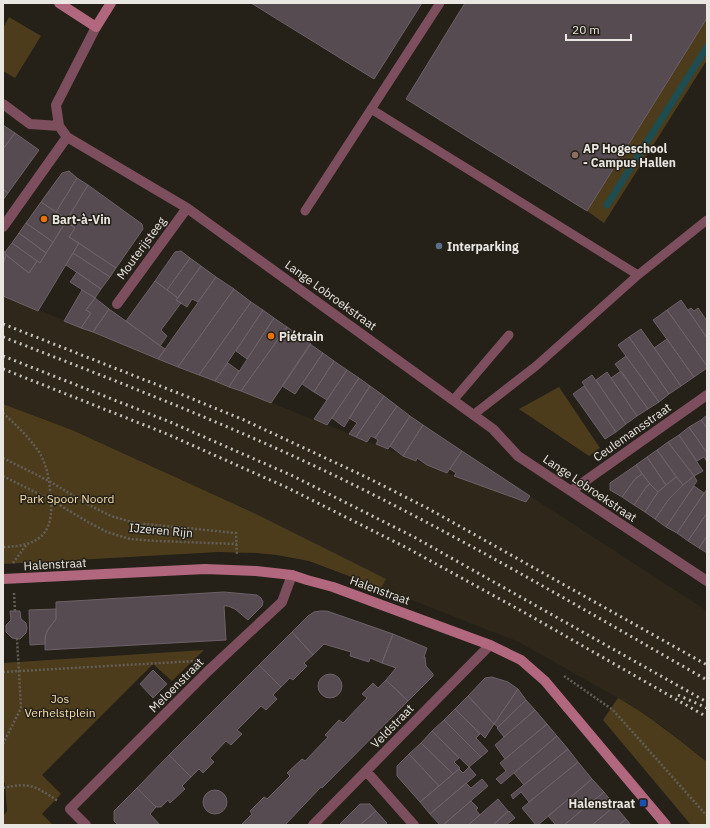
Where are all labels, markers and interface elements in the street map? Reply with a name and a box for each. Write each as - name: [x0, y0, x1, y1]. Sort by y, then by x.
- scale bar: [566, 16, 631, 42]
- text: 20 m: [572, 22, 600, 37]
- place label: AP Hogeschool - Campus Hallen: [583, 141, 676, 170]
- marker: AP Hogeschool - Campus Hallen: [570, 150, 580, 160]
- place label: Bart-à-Vin: [52, 212, 111, 227]
- street label: Mouterijsteeg: [113, 213, 169, 282]
- marker: Bart-à-Vin: [39, 214, 49, 224]
- place label: Interparking: [447, 239, 519, 254]
- marker: Interparking: [434, 241, 444, 251]
- street label: Lange Lobroekstraat: [282, 257, 380, 333]
- place label: Piétrain: [279, 329, 324, 344]
- marker: Piétrain: [266, 331, 276, 341]
- street label: Ceulemansstraat: [590, 400, 674, 464]
- street label: Lange Lobroekstraat: [540, 451, 640, 525]
- park label: Park Spoor Noord: [20, 491, 114, 506]
- street label: IJzeren Rijn: [128, 520, 194, 540]
- street label: Halenstraat: [23, 555, 87, 573]
- street label: Halenstraat: [348, 572, 412, 608]
- street label: Meloenstraat: [146, 655, 206, 715]
- park label: Jos Verhelstplein: [24, 691, 96, 720]
- street label: Veldstraat: [367, 701, 417, 751]
- place label: Halenstraat: [569, 796, 635, 811]
- marker: Halenstraat: [638, 798, 648, 808]

